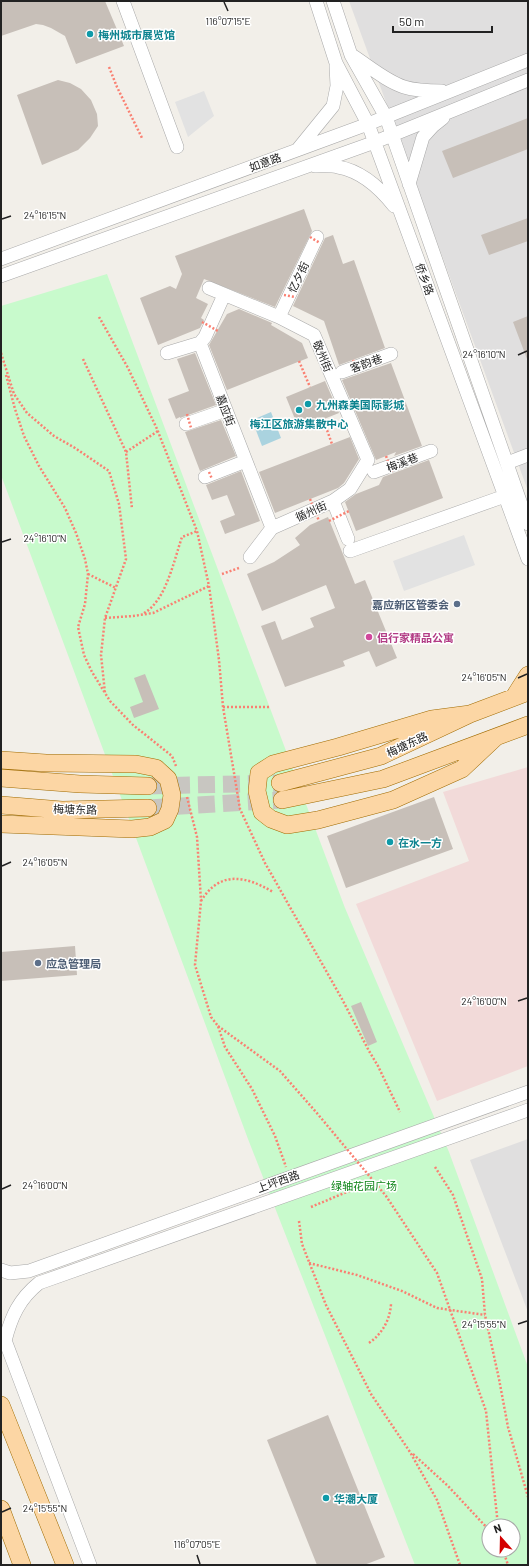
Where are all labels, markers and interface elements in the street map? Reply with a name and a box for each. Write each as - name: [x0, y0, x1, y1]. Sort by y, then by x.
- scale bar: [393, 8, 492, 34]
- text: 50 m: [399, 14, 424, 28]
- text: 116°07'15"E: [205, 15, 251, 27]
- place label: 梅州城市展览馆: [98, 28, 175, 41]
- marker: 梅州城市展览馆: [85, 29, 95, 39]
- street label: 如意路: [247, 150, 283, 174]
- text: 24°16'15"N: [24, 209, 66, 221]
- street label: 忆夕街: [285, 259, 311, 295]
- street label: 侨乡路: [413, 261, 437, 297]
- street label: 敬州街: [311, 338, 335, 374]
- text: 24°16'10"N: [462, 348, 506, 360]
- street label: 客韵巷: [348, 351, 384, 375]
- street label: 嘉应街: [214, 392, 238, 428]
- place label: 九州森美国际影城: [316, 398, 405, 411]
- marker: 九州森美国际影城: [303, 399, 313, 409]
- marker: 梅江区旅游集散中心: [294, 405, 304, 415]
- place label: 梅江区旅游集散中心: [250, 417, 349, 430]
- street label: 梅溪巷: [384, 450, 420, 474]
- street label: 循州街: [293, 498, 329, 524]
- text: 24°16'10"N: [23, 532, 67, 544]
- place label: 嘉应新区管委会: [372, 598, 449, 611]
- marker: 嘉应新区管委会: [452, 599, 462, 609]
- place label: 侣行家精品公寓: [377, 631, 454, 644]
- marker: 侣行家精品公寓: [364, 632, 374, 642]
- text: 24°16'05"N: [462, 671, 506, 683]
- street label: 梅塘东路: [384, 729, 430, 759]
- street label: 梅塘东路: [53, 802, 97, 816]
- place label: 在水一方: [398, 836, 442, 849]
- marker: 在水一方: [385, 837, 395, 847]
- text: 24°16'05"N: [23, 856, 67, 868]
- place label: 应急管理局: [46, 957, 101, 970]
- marker: 应急管理局: [33, 958, 43, 968]
- text: 24°16'00"N: [461, 995, 507, 1007]
- street label: 上坪西路: [255, 1167, 301, 1195]
- text: 24°16'00"N: [22, 1179, 68, 1191]
- park label: 绿轴花园广场: [331, 1179, 397, 1192]
- text: 24°15'55"N: [462, 1318, 506, 1330]
- place label: 华潮大厦: [334, 1492, 378, 1505]
- marker: 华潮大厦: [321, 1493, 331, 1503]
- text: 24°15'55"N: [23, 1502, 67, 1514]
- north arrow: [481, 1518, 521, 1558]
- text: N: [492, 1521, 503, 1535]
- text: 116°07'05"E: [173, 1538, 221, 1550]

